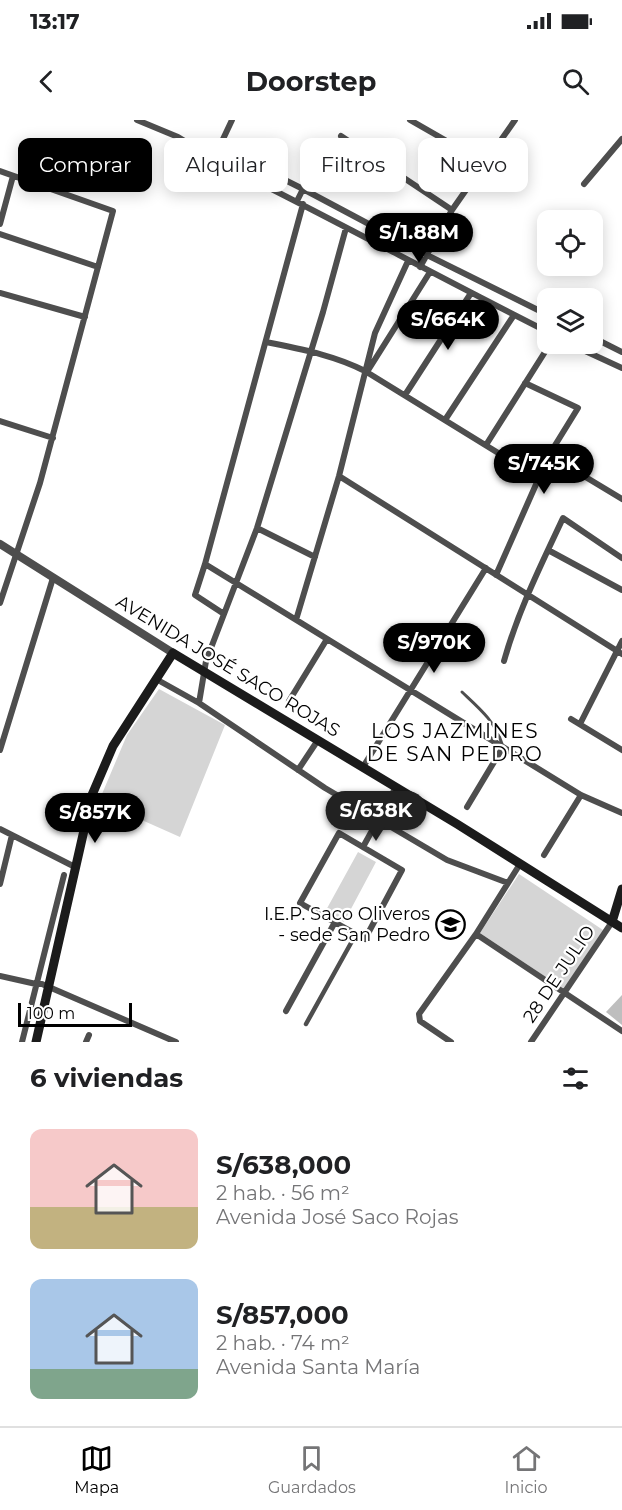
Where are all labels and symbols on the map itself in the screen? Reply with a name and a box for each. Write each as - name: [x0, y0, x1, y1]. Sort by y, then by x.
- pin: S/1.88M: [364, 213, 474, 264]
- pin: S/664K: [399, 300, 497, 351]
- pin: S/745K: [495, 444, 593, 495]
- street label: AVENIDA JOSÉ SACO ROJAS: [112, 590, 344, 742]
- pin: S/970K: [385, 623, 483, 674]
- district label: LOS JAZMINES DE SAN PEDRO: [367, 719, 543, 766]
- pin: S/638K: [327, 791, 425, 842]
- pin: S/857K: [46, 793, 144, 844]
- place label: I.E.P. Saco Oliveros - sede San Pedro: [264, 903, 430, 946]
- school or university icon: I.E.P. Saco Oliveros - sede San Pedro: [435, 908, 467, 940]
- street label: 28 DE JULIO: [518, 921, 600, 1027]
- scale bar: [18, 1000, 132, 1028]

